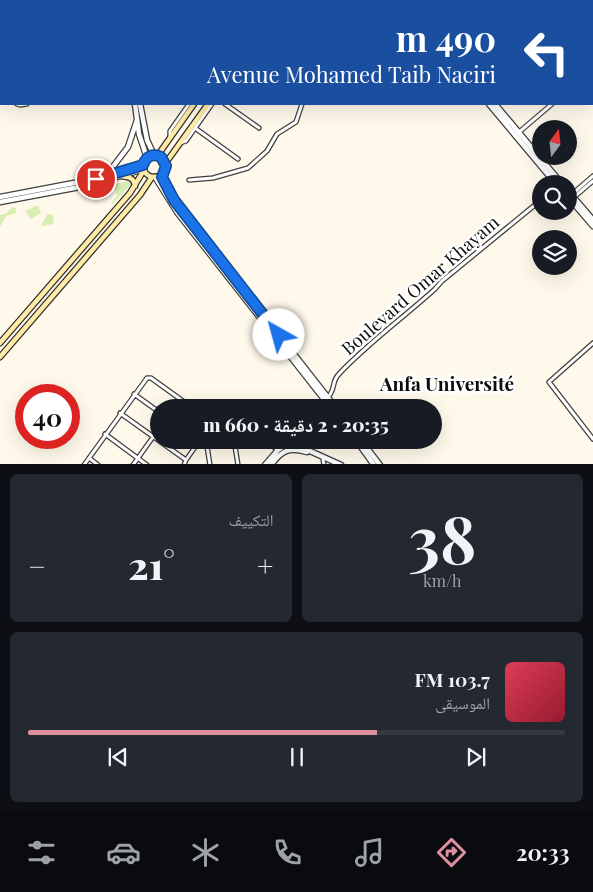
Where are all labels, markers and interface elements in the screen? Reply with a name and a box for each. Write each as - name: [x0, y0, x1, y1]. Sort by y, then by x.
- text: 490 m: [396, 14, 496, 61]
- icon: left: [514, 20, 579, 85]
- text: Avenue Mohamed Taib Naciri: [207, 59, 496, 89]
- north arrow: [532, 120, 578, 165]
- map controls: [532, 120, 577, 275]
- pin: [75, 158, 117, 200]
- icon: arrive: [82, 165, 110, 193]
- button: search: [532, 175, 577, 220]
- street label: Boulevard Omar Khayam: [336, 210, 504, 360]
- button: layers: [532, 230, 577, 275]
- position arrow: [252, 308, 304, 360]
- district label: Anfa Université: [379, 370, 514, 396]
- speed limit sign: 40: [15, 384, 80, 449]
- text: 20:35 · 2 دقيقة · 660 m: [203, 411, 389, 437]
- text: 38: [408, 494, 476, 580]
- text: التكييف: [229, 509, 274, 530]
- text: 21°: [128, 539, 175, 590]
- text: −: [28, 547, 46, 584]
- text: +: [257, 547, 273, 584]
- text: km/h: [423, 570, 461, 591]
- text: 103.7 FM: [414, 666, 490, 692]
- text: الموسيقى: [435, 692, 490, 713]
- icon: previous: [104, 743, 132, 771]
- icon: pause: [283, 743, 311, 771]
- icon: next: [462, 743, 490, 771]
- icon: filters: [24, 835, 59, 870]
- icon: car: [106, 835, 141, 870]
- icon: climate: [188, 835, 223, 870]
- icon: phone: [270, 835, 305, 870]
- icon: music: [352, 835, 387, 870]
- icon: directions: [434, 835, 469, 870]
- text: 20:33: [516, 837, 569, 867]

